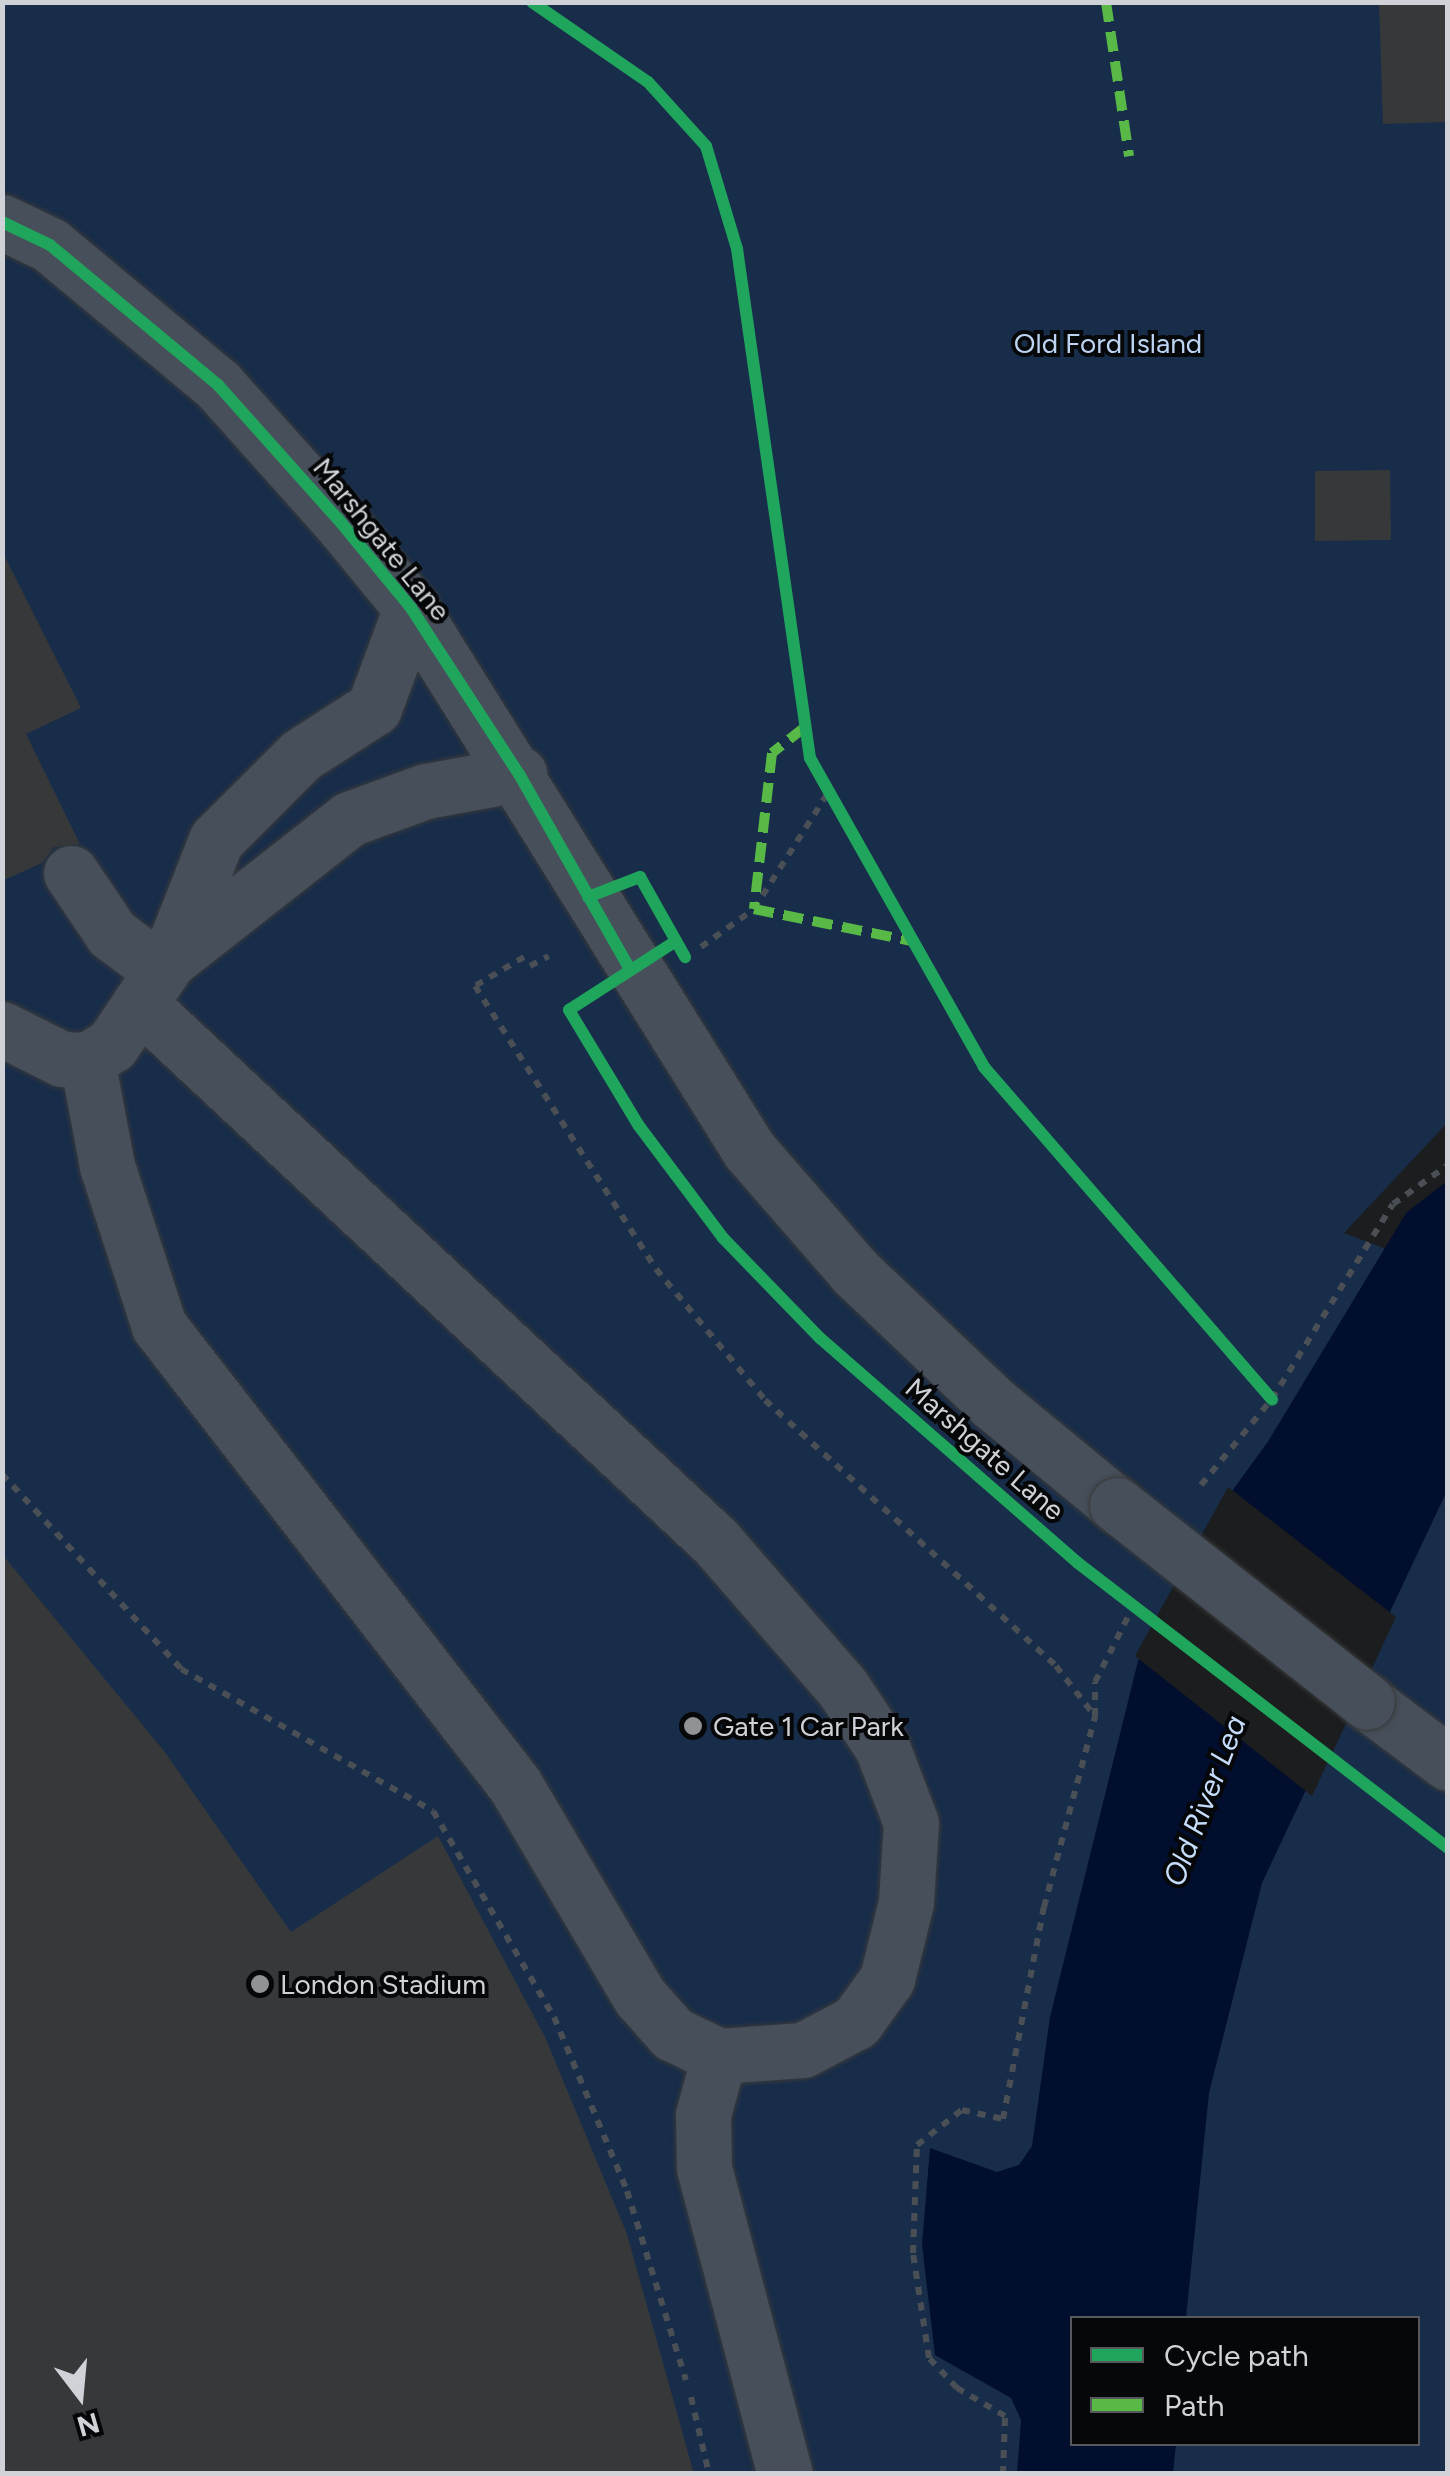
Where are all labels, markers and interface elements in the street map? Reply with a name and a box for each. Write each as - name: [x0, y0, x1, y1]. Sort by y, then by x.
- park label: Old Ford Island: [1014, 326, 1202, 360]
- street label: Marshgate Lane: [306, 451, 458, 627]
- street label: Marshgate Lane: [899, 1371, 1071, 1527]
- place label: Gate 1 Car Park: [713, 1709, 904, 1743]
- water label: Old River Lea: [1156, 1711, 1254, 1891]
- marker: Gate 1 Car Park: [682, 1715, 704, 1737]
- place label: London Stadium: [280, 1967, 486, 2001]
- marker: London Stadium: [249, 1973, 271, 1995]
- legend: [1070, 2316, 1420, 2446]
- text: Cycle path: [1164, 2337, 1309, 2374]
- north arrow: [30, 2346, 130, 2446]
- text: Path: [1164, 2387, 1224, 2424]
- text: N: [73, 2406, 103, 2444]

